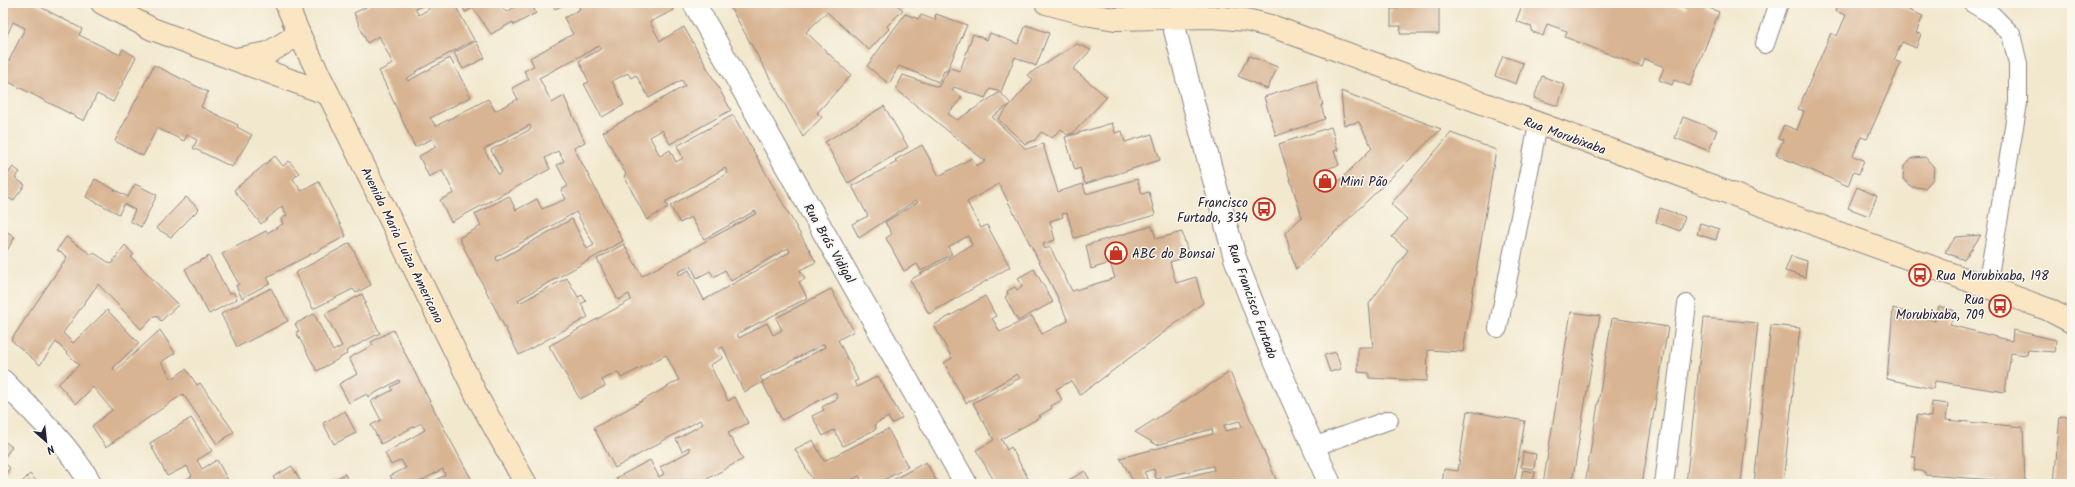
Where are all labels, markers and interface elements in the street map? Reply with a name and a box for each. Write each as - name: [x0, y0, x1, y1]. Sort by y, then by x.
- street label: Rua Morubixaba: [1520, 112, 1609, 161]
- street label: Avenida Maria Luiza Americano: [355, 164, 449, 328]
- shop icon: Mini Pão: [1312, 168, 1338, 194]
- place label: Mini Pão: [1340, 172, 1388, 193]
- place label: Francisco Furtado, 334: [1177, 193, 1248, 229]
- bus stop icon: Francisco Furtado, 334: [1251, 196, 1277, 222]
- street label: Rua Brás Vidigal: [797, 200, 860, 288]
- shop icon: ABC do Bonsai: [1103, 240, 1129, 266]
- street label: Rua Francisco Furtado: [1221, 241, 1282, 362]
- place label: ABC do Bonsai: [1132, 244, 1216, 265]
- bus stop icon: Rua Morubixaba, 198: [1907, 262, 1933, 288]
- place label: Rua Morubixaba, 198: [1936, 266, 2049, 287]
- place label: Rua Morubixaba, 709: [1896, 290, 1985, 326]
- bus stop icon: Rua Morubixaba, 709: [1987, 293, 2013, 319]
- north arrow: [26, 421, 66, 461]
- text: N: [43, 439, 58, 459]

